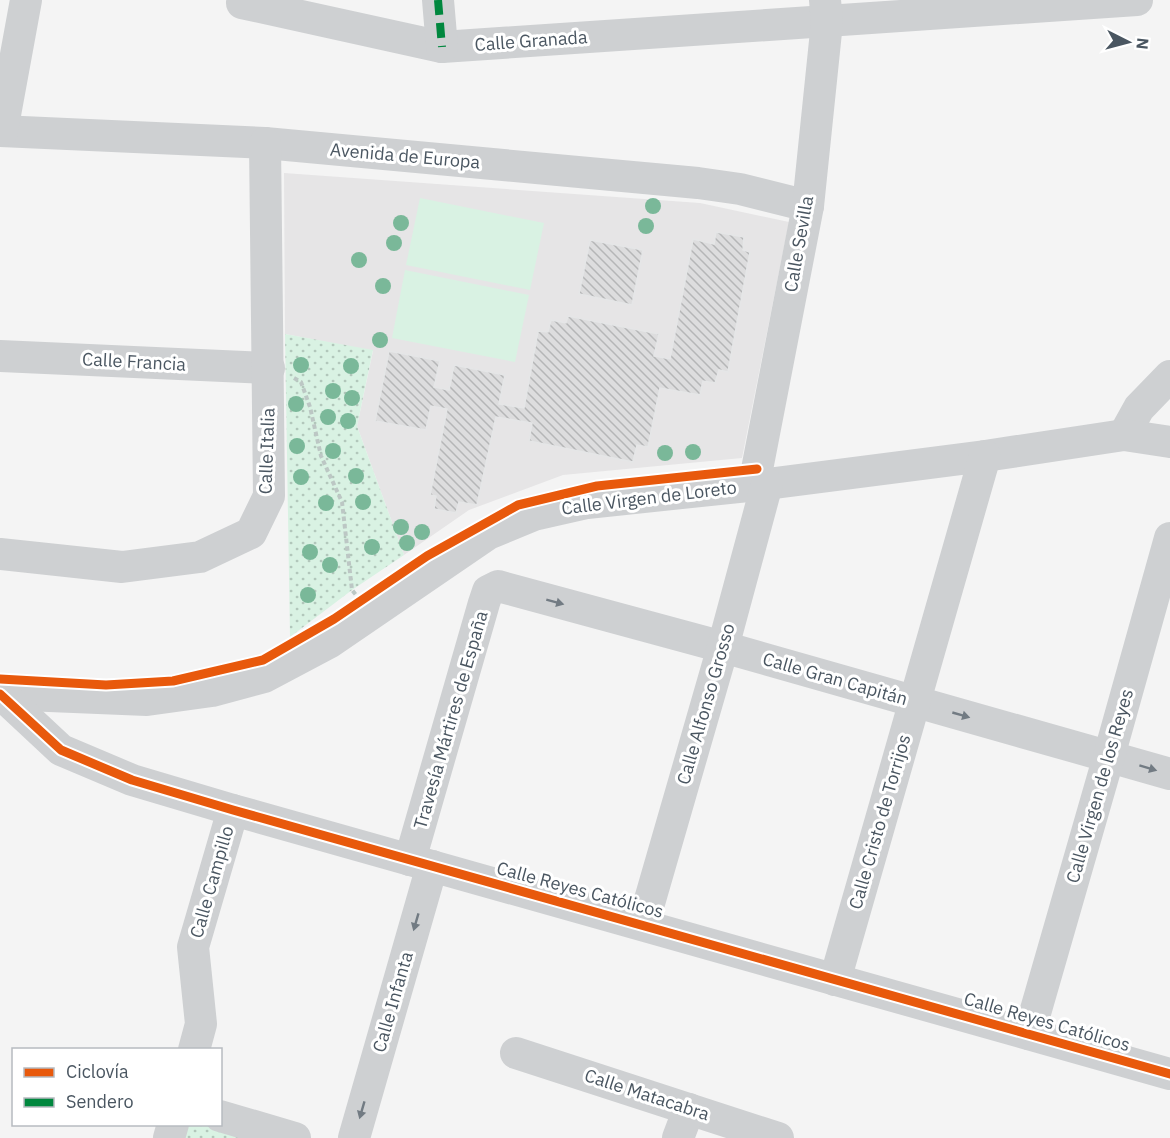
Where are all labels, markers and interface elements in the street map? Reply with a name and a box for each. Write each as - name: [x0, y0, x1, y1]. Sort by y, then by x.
- north arrow: [1098, 12, 1158, 72]
- street label: Calle Granada: [474, 25, 589, 56]
- text: N: [1132, 37, 1153, 50]
- street label: Avenida de Europa: [329, 137, 482, 174]
- street label: Calle Sevilla: [779, 194, 818, 294]
- street label: Calle Francia: [82, 347, 187, 376]
- street label: Calle Italia: [253, 407, 280, 495]
- street label: Calle Virgen de Loreto: [560, 475, 738, 520]
- one-way arrow: [546, 597, 564, 607]
- street label: Travesía Mártires de España: [408, 608, 493, 832]
- street label: Calle Alfonso Grosso: [671, 621, 740, 787]
- street label: Calle Gran Capitán: [760, 647, 910, 710]
- street label: Calle Virgen de los Reyes: [1061, 686, 1138, 886]
- one-way arrow: [952, 710, 970, 720]
- street label: Calle Cristo de Torrijos: [844, 732, 916, 912]
- one-way arrow: [1139, 764, 1157, 773]
- street label: Calle Campillo: [184, 823, 239, 941]
- street label: Calle Reyes Católicos: [494, 856, 666, 923]
- one-way arrow: [411, 913, 420, 931]
- street label: Calle Infanta: [367, 949, 418, 1055]
- street label: Calle Reyes Católicos: [961, 987, 1133, 1056]
- legend: [12, 1048, 222, 1126]
- text: Ciclovía: [66, 1060, 129, 1083]
- street label: Calle Matacabra: [582, 1063, 713, 1126]
- text: Sendero: [66, 1090, 133, 1113]
- one-way arrow: [357, 1101, 366, 1119]

